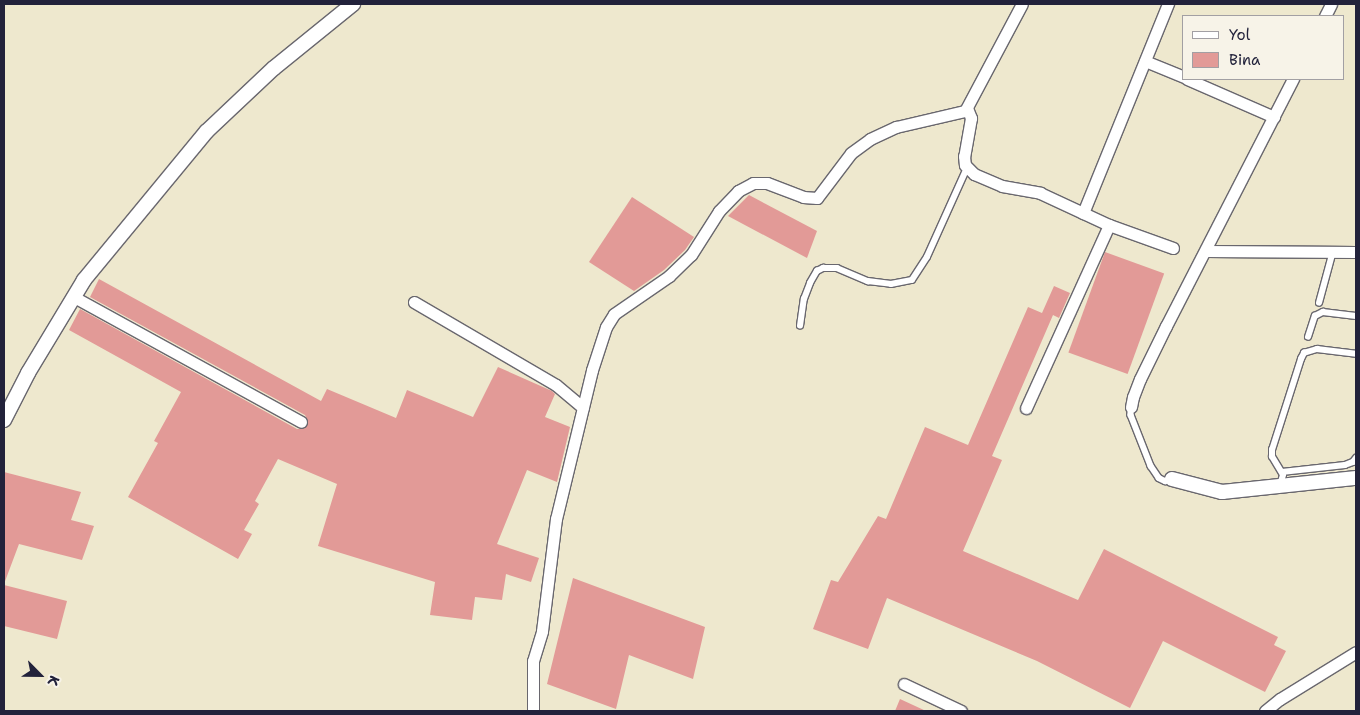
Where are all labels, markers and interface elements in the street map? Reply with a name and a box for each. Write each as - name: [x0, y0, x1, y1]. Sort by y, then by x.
- legend: [1182, 15, 1345, 80]
- text: Yol: [1229, 25, 1250, 45]
- text: Bina: [1229, 50, 1260, 70]
- north arrow: [15, 650, 65, 700]
- text: K: [44, 673, 64, 689]

